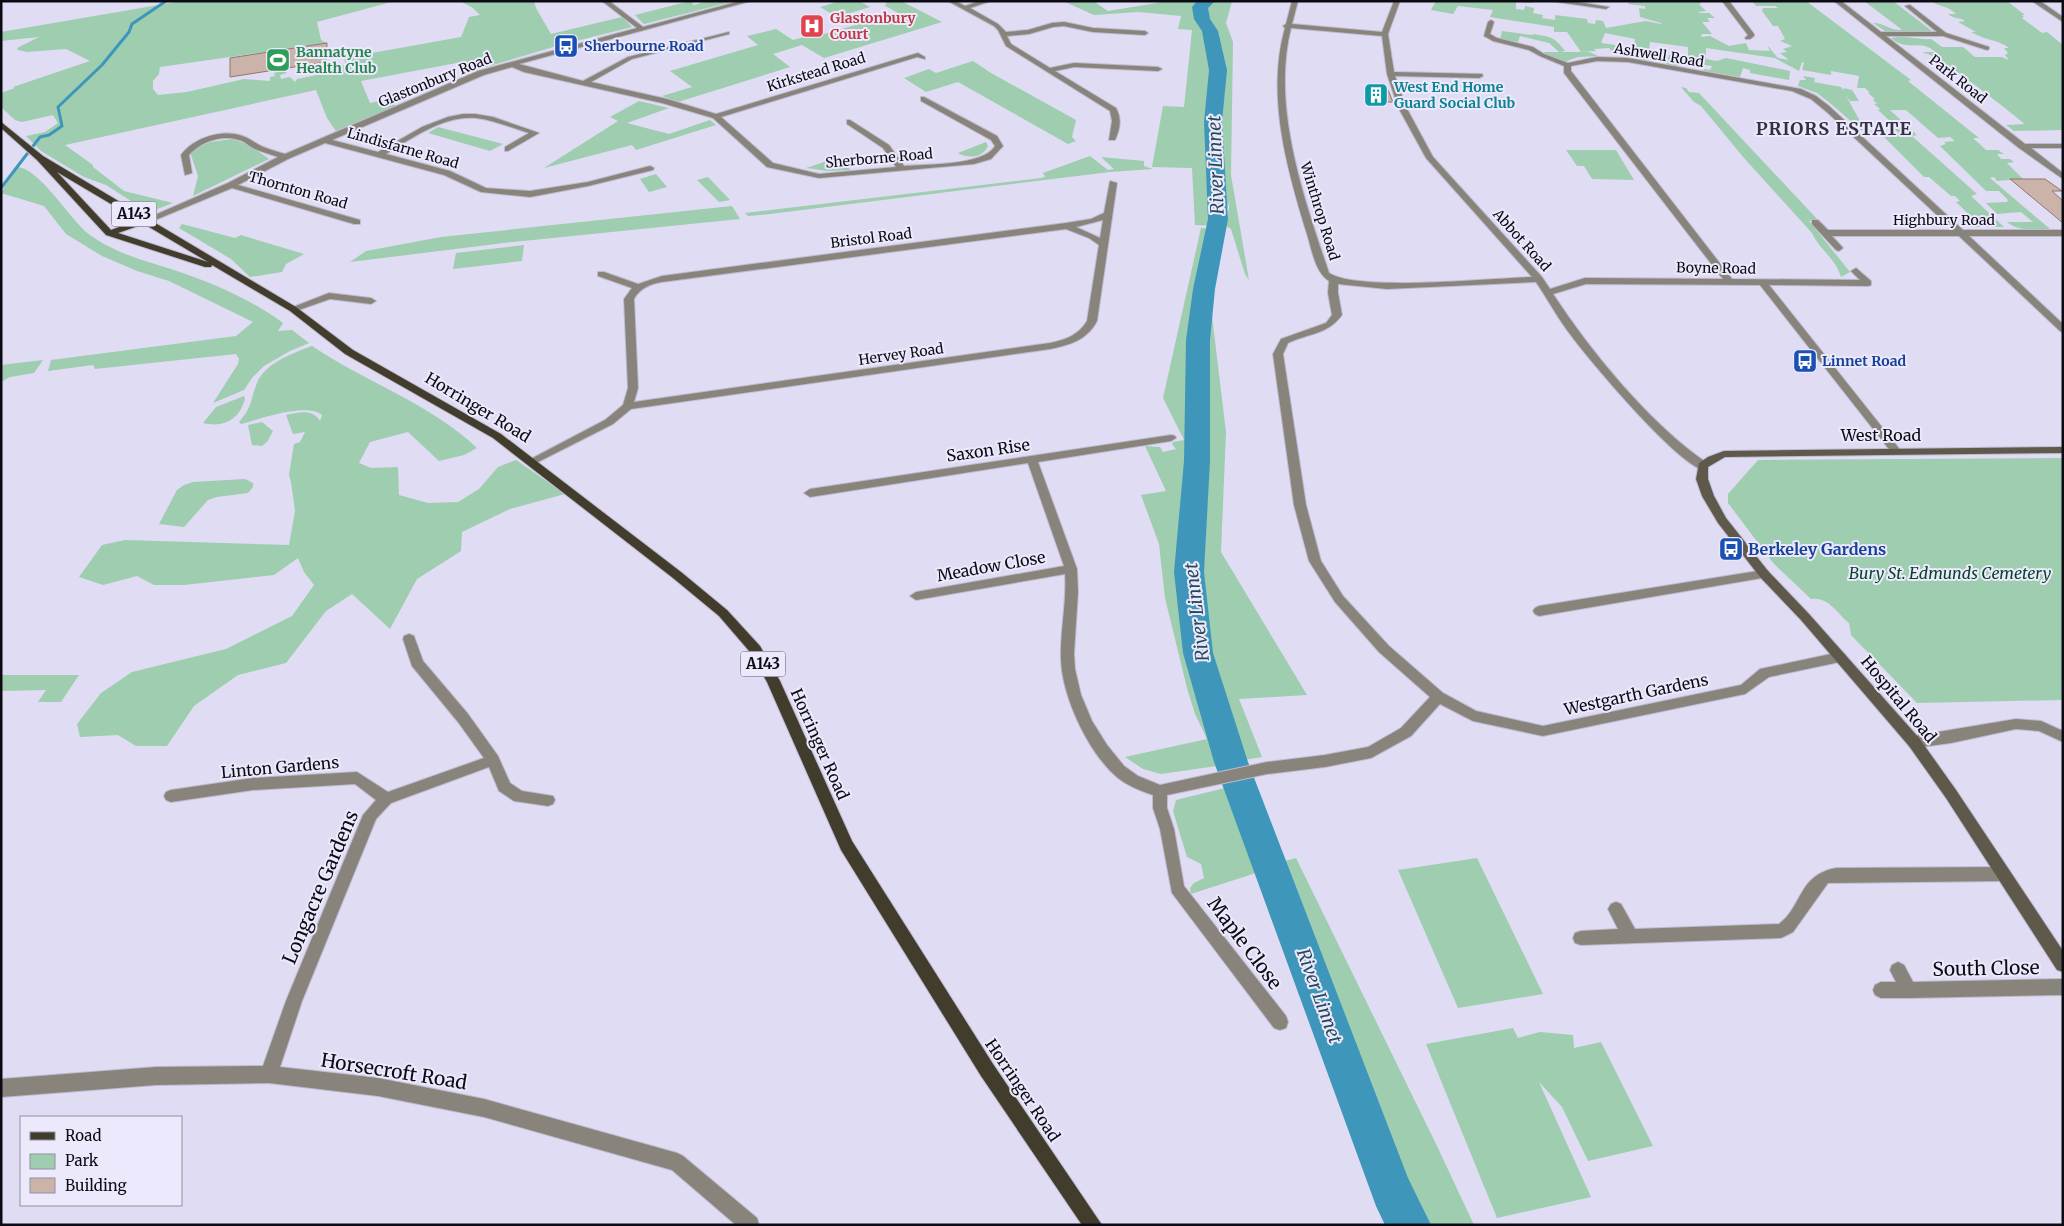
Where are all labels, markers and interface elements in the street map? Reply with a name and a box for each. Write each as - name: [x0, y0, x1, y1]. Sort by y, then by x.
- place label: Glastonbury Court: [830, 9, 916, 43]
- hospital icon: Glastonbury Court: [799, 13, 825, 39]
- bus stop icon: Sherbourne Road: [553, 33, 579, 59]
- place label: Sherbourne Road: [584, 37, 704, 55]
- street label: Ashwell Road: [1612, 39, 1706, 71]
- place label: Bannatyne Health Club: [296, 43, 377, 77]
- sports icon: Bannatyne Health Club: [265, 47, 291, 73]
- street label: Kirkstead Road: [765, 48, 868, 96]
- street label: Glastonbury Road: [376, 49, 495, 111]
- street label: Park Road: [1925, 51, 1991, 108]
- place label: West End Home Guard Social Club: [1393, 78, 1516, 112]
- building icon: West End Home Guard Social Club: [1363, 82, 1389, 108]
- water label: River Linnet: [1202, 114, 1229, 215]
- district label: PRIORS ESTATE: [1756, 117, 1912, 140]
- street label: Lindisfarne Road: [345, 123, 461, 173]
- street label: Sherborne Road: [824, 144, 934, 172]
- street label: Winthrop Road: [1296, 159, 1344, 263]
- street label: Thornton Road: [246, 167, 350, 213]
- road number: A143: [112, 202, 156, 226]
- street label: Abbot Road: [1489, 204, 1555, 275]
- street label: Highbury Road: [1893, 211, 1996, 229]
- street label: Bristol Road: [829, 224, 913, 252]
- street label: Boyne Road: [1676, 258, 1757, 278]
- street label: Hervey Road: [857, 339, 945, 369]
- bus stop icon: Linnet Road: [1792, 348, 1818, 374]
- place label: Linnet Road: [1822, 352, 1906, 370]
- street label: Horringer Road: [422, 368, 535, 447]
- street label: West Road: [1840, 425, 1922, 445]
- street label: Saxon Rise: [945, 434, 1031, 466]
- bus stop icon: Berkeley Gardens: [1718, 536, 1744, 562]
- place label: Berkeley Gardens: [1748, 539, 1886, 559]
- street label: Meadow Close: [935, 547, 1047, 585]
- water label: River Linnet: [1179, 561, 1214, 663]
- park label: Bury St. Edmunds Cemetery: [1849, 563, 2051, 583]
- road number: A143: [740, 652, 786, 676]
- street label: Hospital Road: [1857, 652, 1941, 747]
- street label: Westgarth Gardens: [1561, 669, 1710, 719]
- street label: Horringer Road: [787, 685, 854, 803]
- street label: Linton Gardens: [220, 752, 340, 782]
- street label: Longacre Gardens: [277, 807, 363, 967]
- street label: Maple Close: [1203, 892, 1288, 994]
- water label: River Linnet: [1292, 945, 1347, 1047]
- street label: South Close: [1932, 955, 2040, 981]
- street label: Horringer Road: [981, 1035, 1065, 1145]
- street label: Horsecroft Road: [319, 1048, 469, 1094]
- legend: [20, 1116, 182, 1206]
- text: Road: [65, 1126, 101, 1145]
- text: Park: [65, 1151, 99, 1170]
- text: Building: [65, 1176, 127, 1195]

